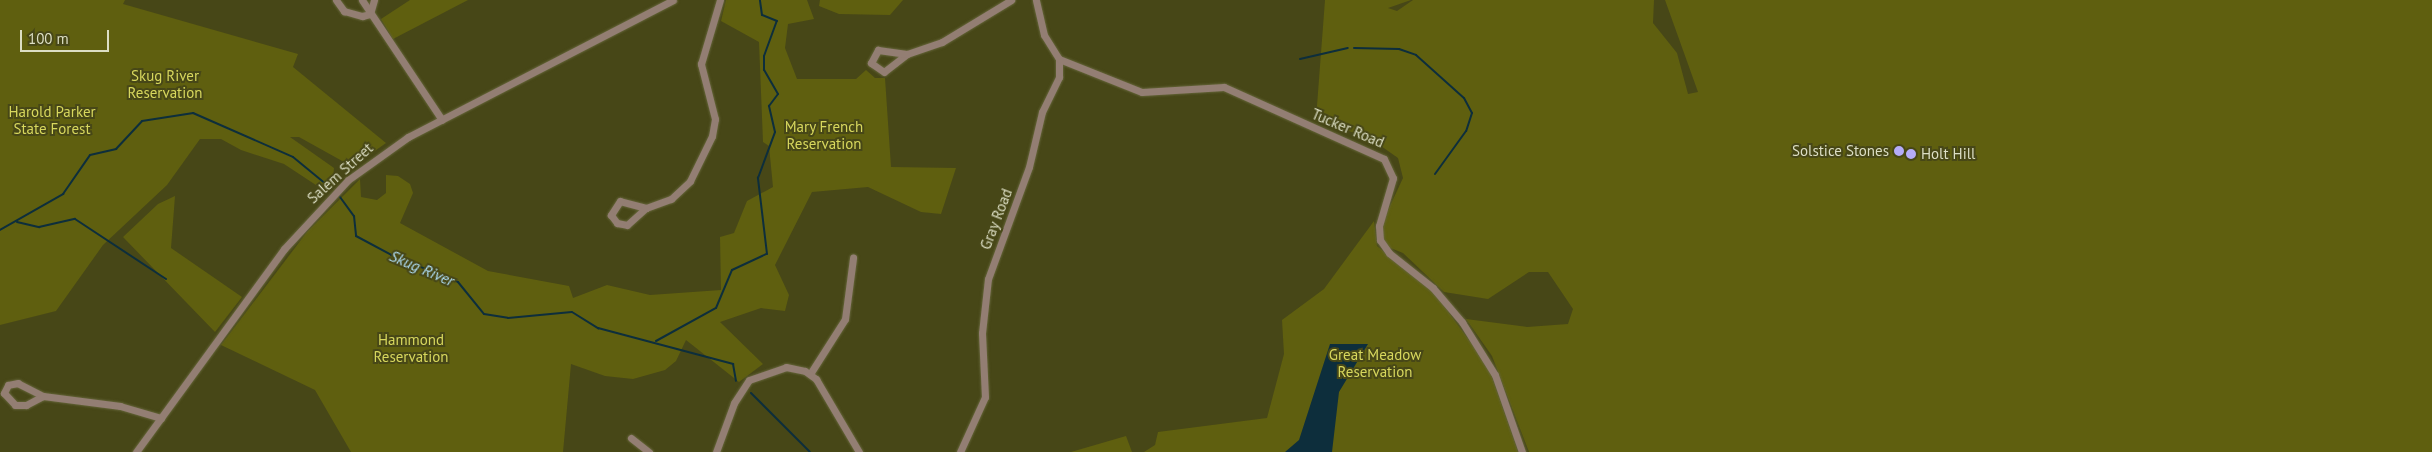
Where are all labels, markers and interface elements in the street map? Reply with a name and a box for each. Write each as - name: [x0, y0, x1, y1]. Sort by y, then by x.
- scale bar: [22, 20, 111, 52]
- text: 100 m: [28, 29, 69, 48]
- park label: Skug River Reservation: [128, 66, 202, 101]
- park label: Harold Parker State Forest: [8, 102, 96, 137]
- street label: Tucker Road: [1309, 105, 1387, 151]
- park label: Mary French Reservation: [784, 117, 864, 152]
- street label: Salem Street: [304, 139, 376, 207]
- place label: Solstice Stones: [1792, 142, 1889, 160]
- marker: Solstice Stones: [1893, 145, 1905, 157]
- place label: Holt Hill: [1921, 145, 1975, 163]
- marker: Holt Hill: [1905, 148, 1917, 160]
- street label: Gray Road: [976, 186, 1016, 252]
- water label: Skug River: [387, 246, 457, 290]
- park label: Hammond Reservation: [374, 330, 448, 365]
- park label: Great Meadow Reservation: [1329, 345, 1421, 380]

